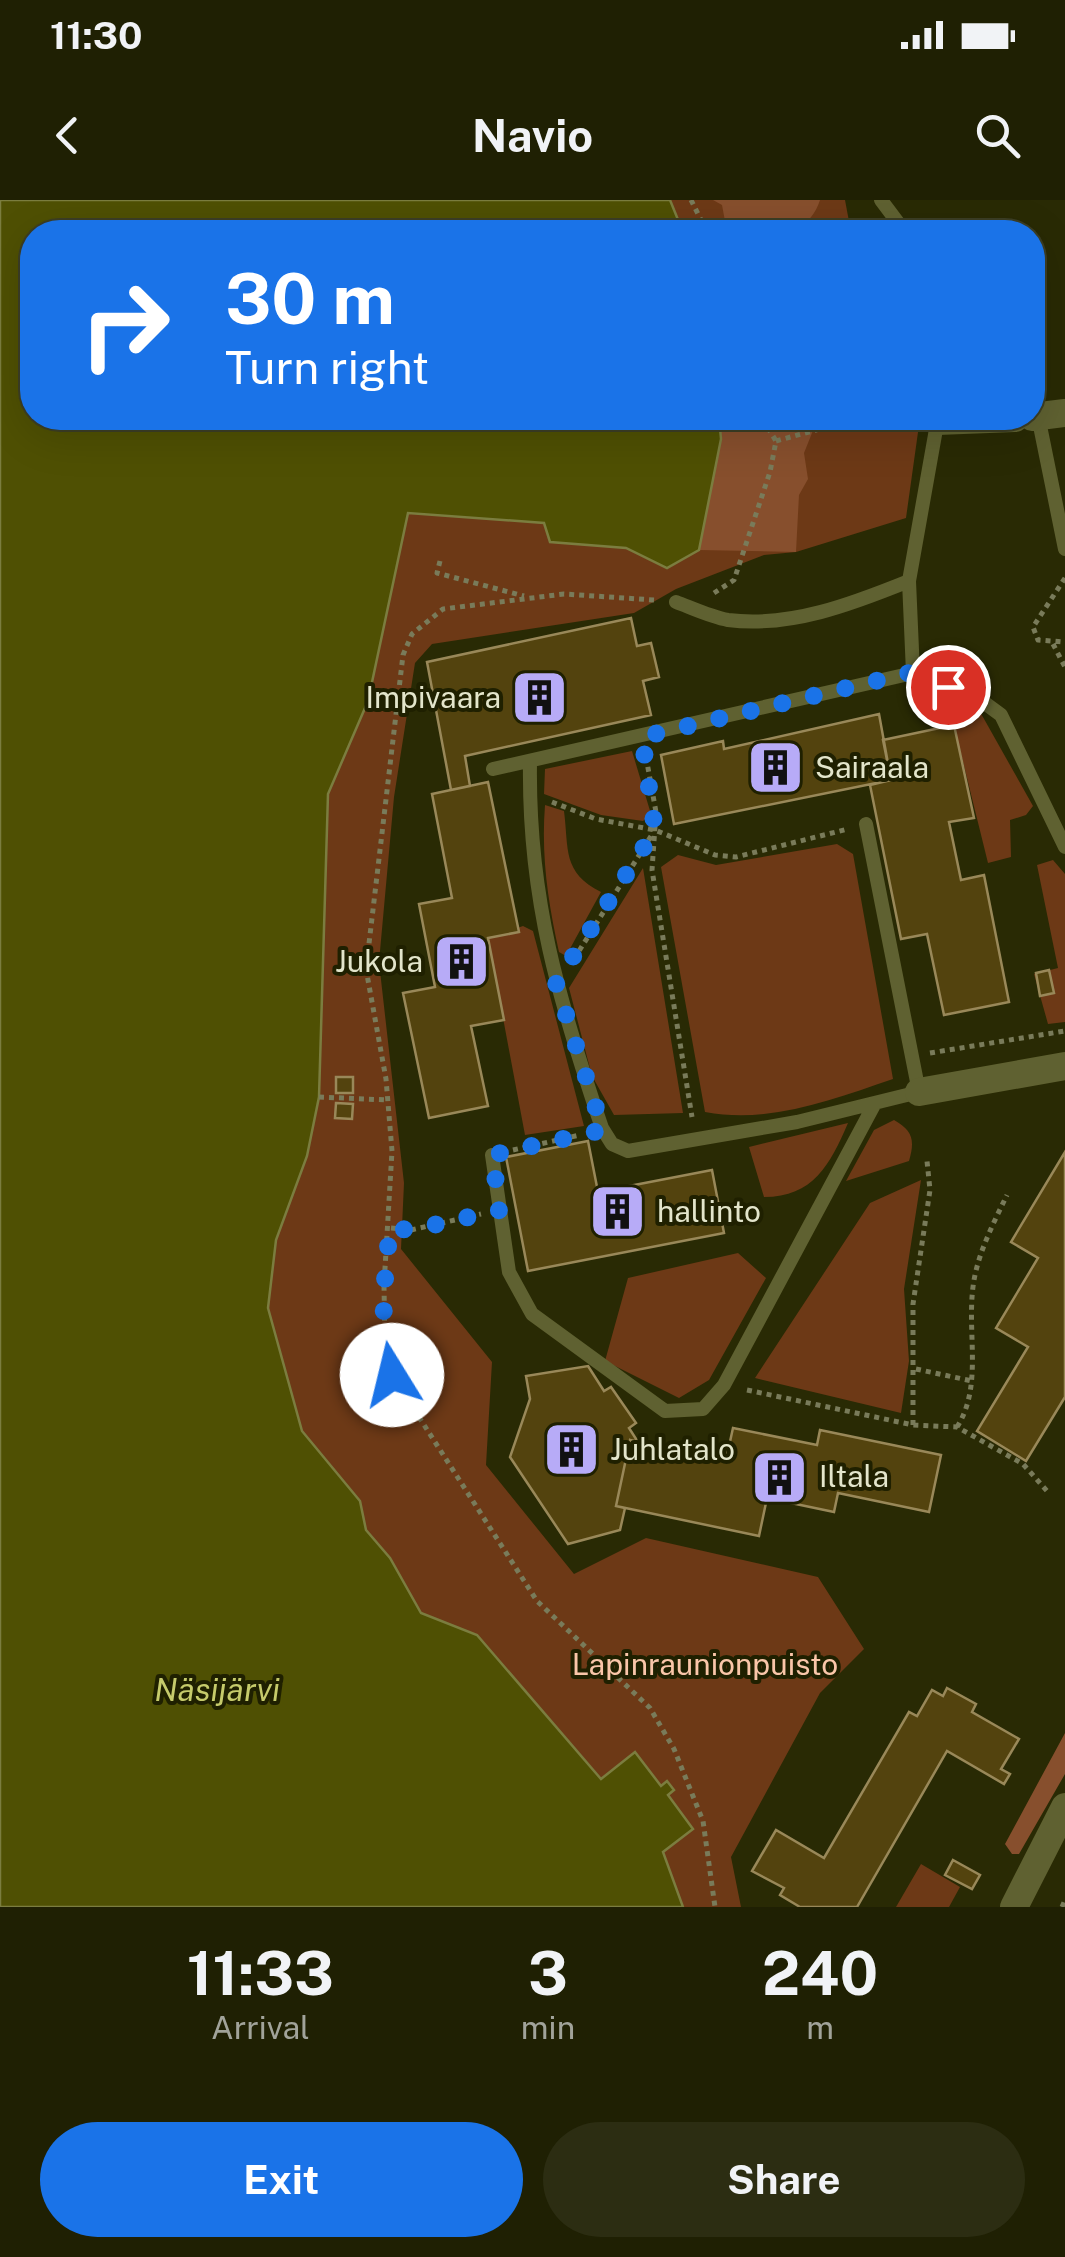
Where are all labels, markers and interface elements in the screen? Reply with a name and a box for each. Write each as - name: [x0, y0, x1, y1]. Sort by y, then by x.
- text: 11:30: [50, 13, 142, 58]
- icon: back: [40, 108, 95, 163]
- icon: search: [970, 108, 1025, 163]
- text: Navio: [472, 109, 593, 162]
- text: 30 m: [225, 257, 395, 340]
- icon: right: [60, 260, 190, 390]
- text: Turn right: [225, 341, 429, 394]
- pin: [906, 645, 991, 730]
- icon: arrive: [921, 660, 976, 715]
- building icon: Impivaara: [510, 668, 570, 728]
- place label: Impivaara: [366, 679, 501, 715]
- building icon: Sairaala: [746, 738, 806, 798]
- place label: Sairaala: [815, 749, 929, 785]
- building icon: Jukola: [432, 932, 492, 992]
- place label: Jukola: [335, 943, 423, 979]
- building icon: hallinto: [588, 1182, 648, 1242]
- place label: hallinto: [657, 1193, 761, 1229]
- position arrow: [340, 1323, 444, 1427]
- building icon: Juhlatalo: [541, 1420, 601, 1480]
- place label: Juhlatalo: [610, 1431, 735, 1467]
- building icon: Iltala: [750, 1447, 810, 1507]
- place label: Iltala: [819, 1458, 889, 1494]
- park label: Lapinraunionpuisto: [572, 1646, 838, 1682]
- water label: Näsijärvi: [154, 1671, 280, 1708]
- text: 11:33: [187, 1938, 334, 2009]
- text: 3: [528, 1938, 568, 2009]
- text: 240: [762, 1938, 878, 2009]
- text: Arrival: [211, 2009, 310, 2046]
- text: min: [521, 2009, 575, 2046]
- text: m: [806, 2009, 834, 2046]
- button: Exit: [40, 2122, 523, 2237]
- button: Share: [543, 2122, 1025, 2237]

